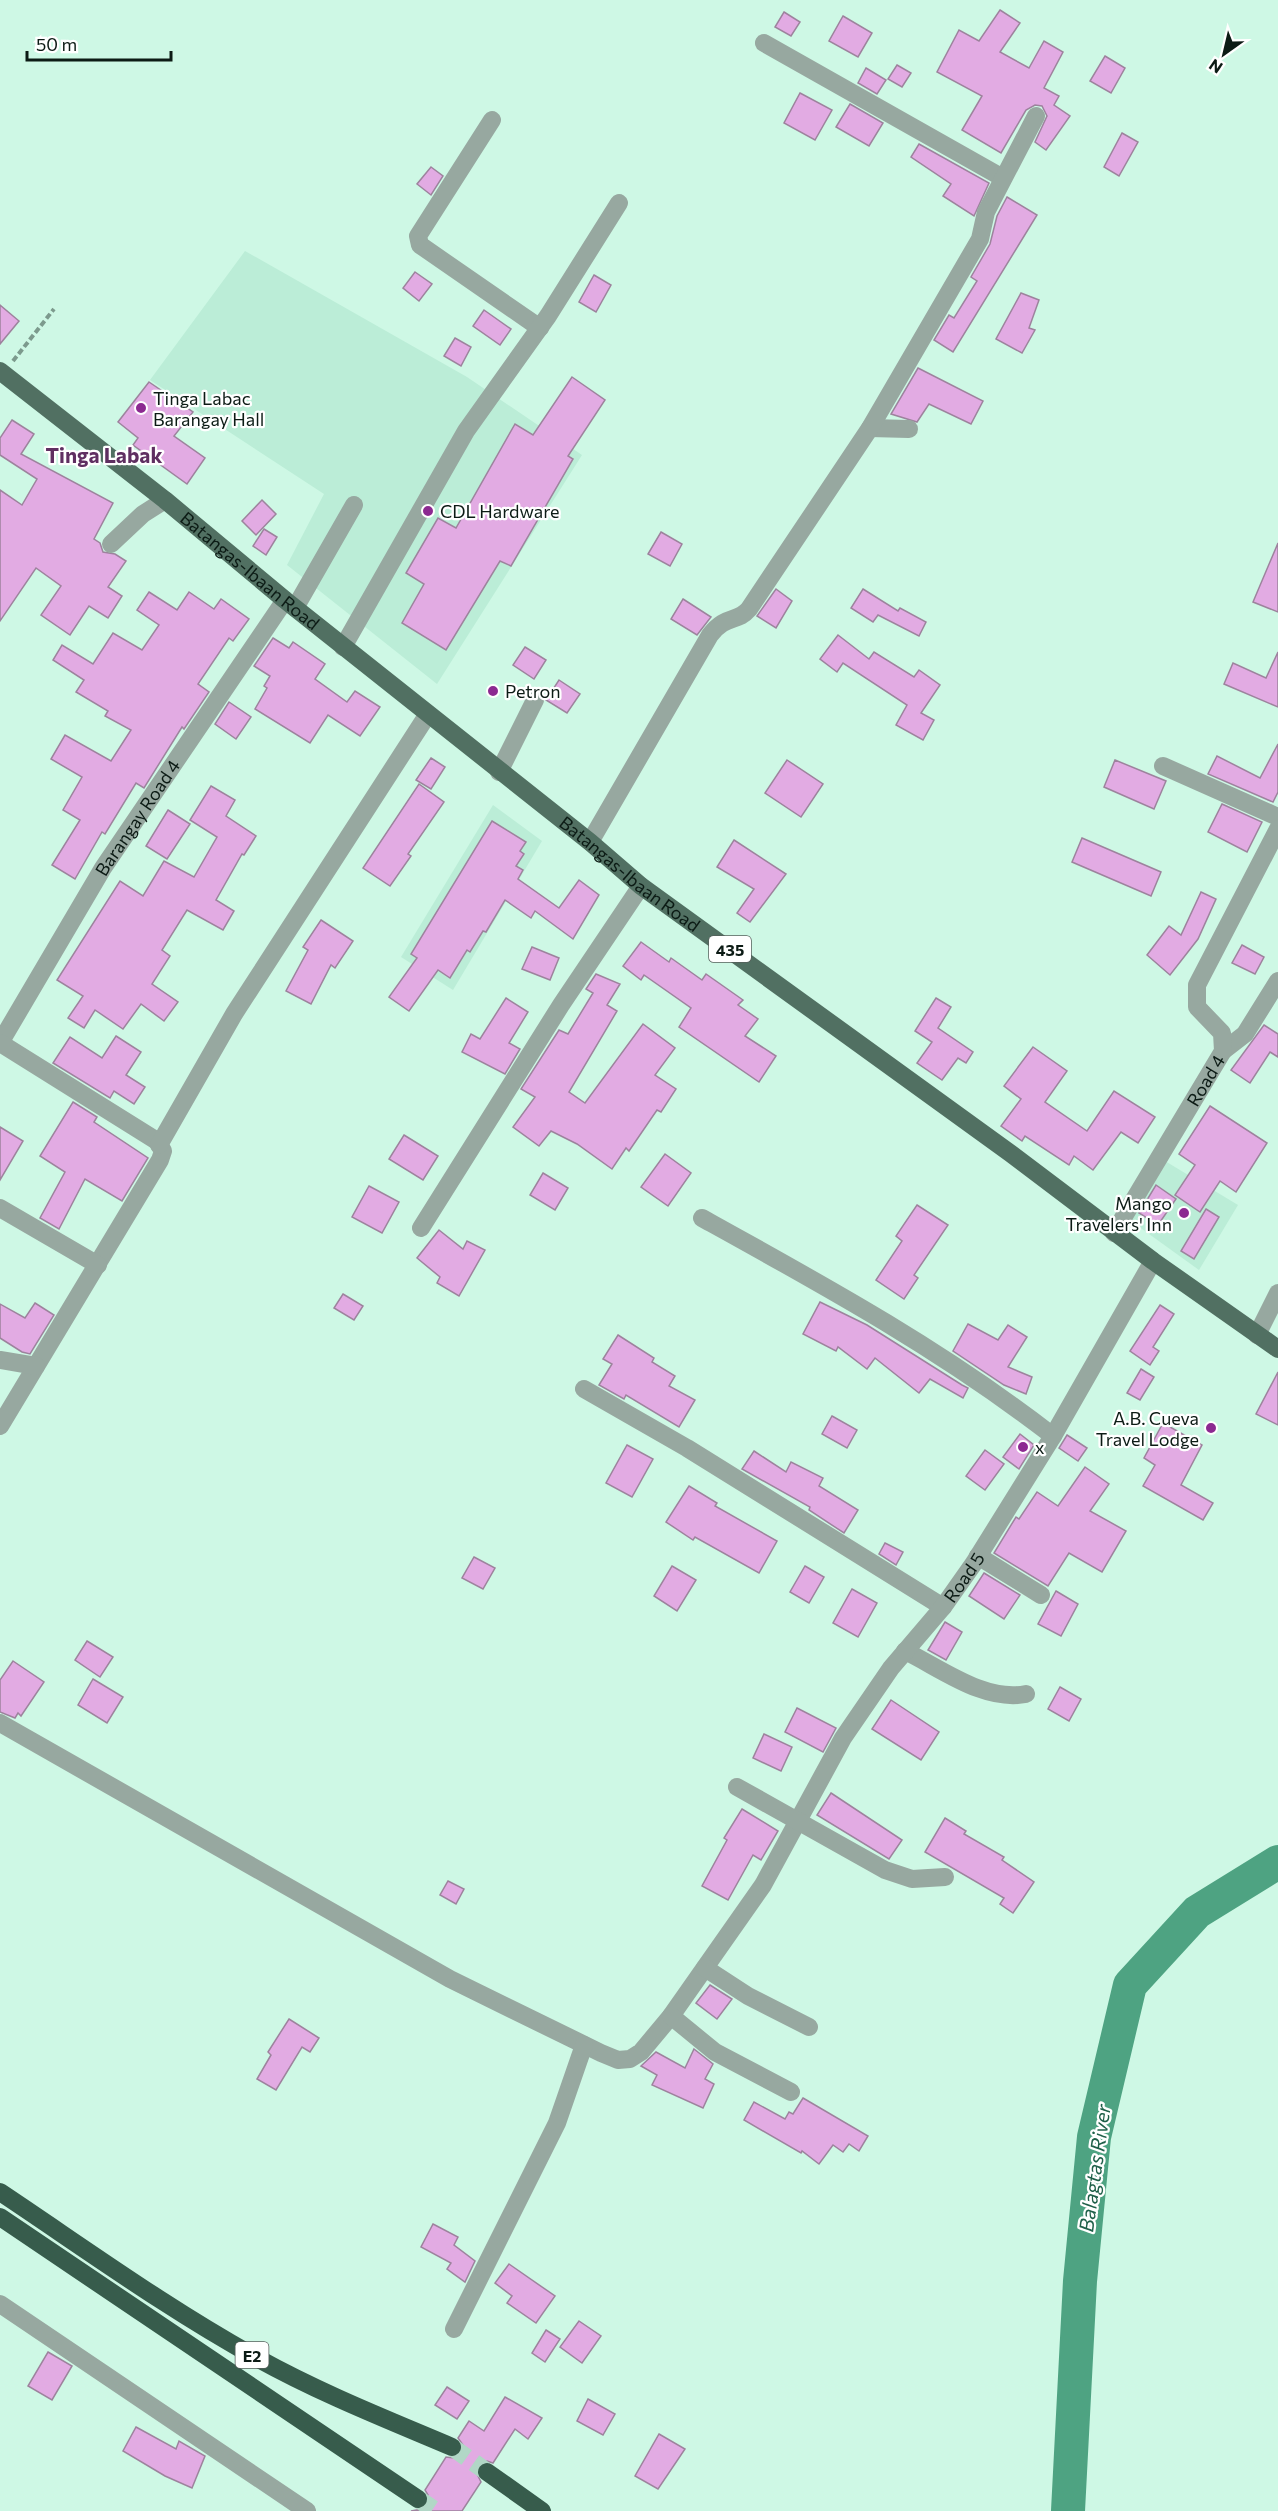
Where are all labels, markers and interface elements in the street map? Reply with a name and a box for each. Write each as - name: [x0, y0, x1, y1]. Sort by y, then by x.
- scale bar: [27, 24, 171, 62]
- north arrow: [1194, 24, 1254, 84]
- text: 50 m: [36, 33, 77, 55]
- text: N: [1205, 56, 1226, 78]
- place label: Tinga Labac Barangay Hall: [153, 387, 264, 430]
- marker: Tinga Labac Barangay Hall: [134, 401, 148, 415]
- district label: Tinga Labak: [46, 442, 162, 467]
- place label: CDL Hardware: [440, 500, 560, 522]
- marker: CDL Hardware: [421, 504, 435, 518]
- street label: Batangas-Ibaan Road: [176, 507, 324, 634]
- place label: Petron: [505, 680, 561, 702]
- marker: Petron: [486, 684, 500, 698]
- street label: Barangay Road 4: [90, 755, 185, 880]
- street label: Batangas-Ibaan Road: [555, 811, 704, 936]
- road number: 435: [709, 936, 751, 962]
- street label: Road 4: [1182, 1050, 1229, 1110]
- place label: Mango Travelers' Inn: [1065, 1192, 1172, 1235]
- marker: Mango Travelers' Inn: [1177, 1206, 1191, 1220]
- place label: A.B. Cueva Travel Lodge: [1096, 1407, 1199, 1450]
- marker: A.B. Cueva Travel Lodge: [1204, 1421, 1218, 1435]
- place label: x: [1035, 1436, 1045, 1458]
- marker: x: [1016, 1440, 1030, 1454]
- street label: Road 5: [939, 1548, 989, 1606]
- water label: Balagtas River: [1073, 2102, 1115, 2233]
- road number: E2: [236, 2342, 268, 2368]

